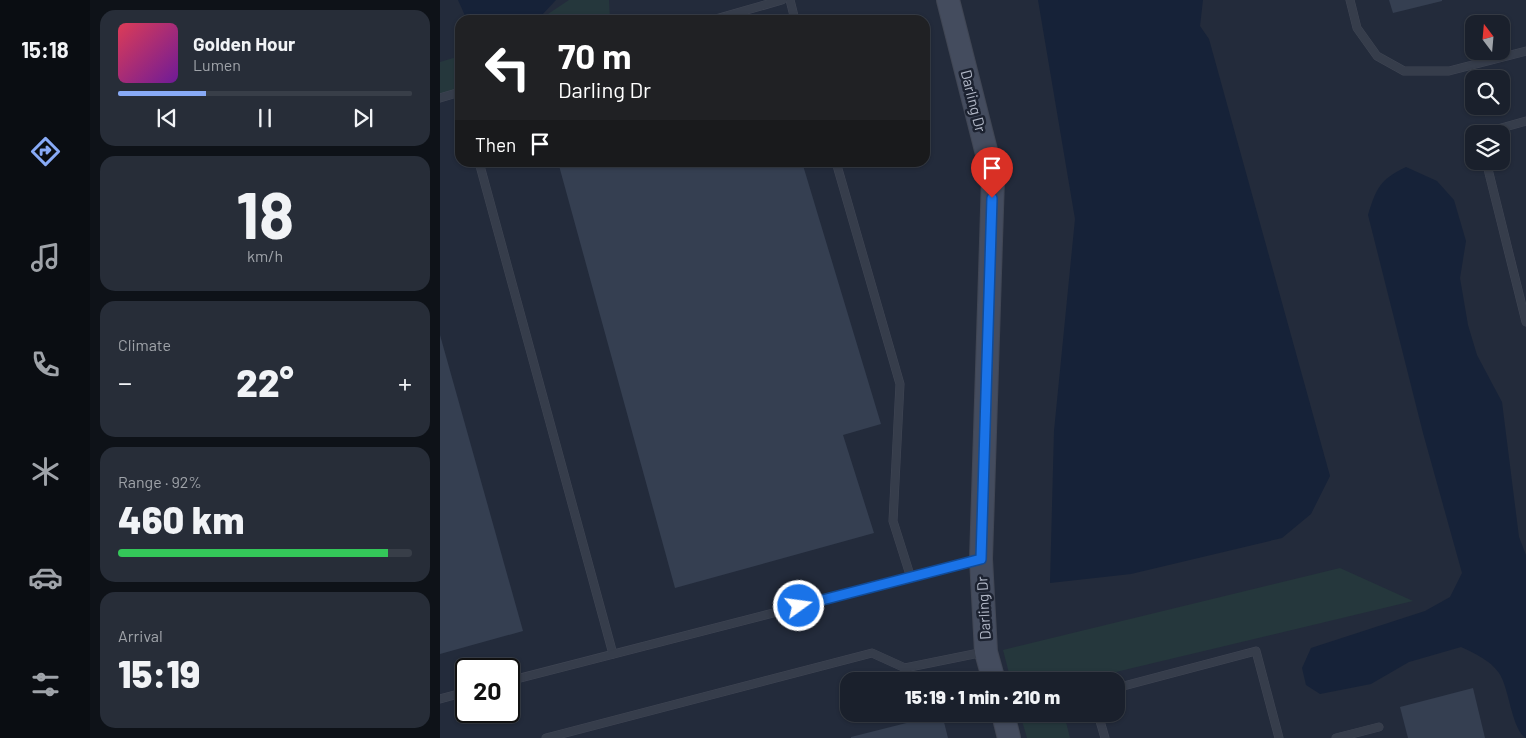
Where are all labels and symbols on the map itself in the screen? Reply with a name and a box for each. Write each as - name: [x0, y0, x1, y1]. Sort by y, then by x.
- north arrow: [1465, 15, 1510, 60]
- street label: Darling Dr: [958, 68, 991, 134]
- pin: [971, 147, 1013, 198]
- street label: Darling Dr: [972, 575, 994, 640]
- position arrow: [772, 579, 824, 631]
- speed limit sign: 20: [455, 658, 520, 723]

